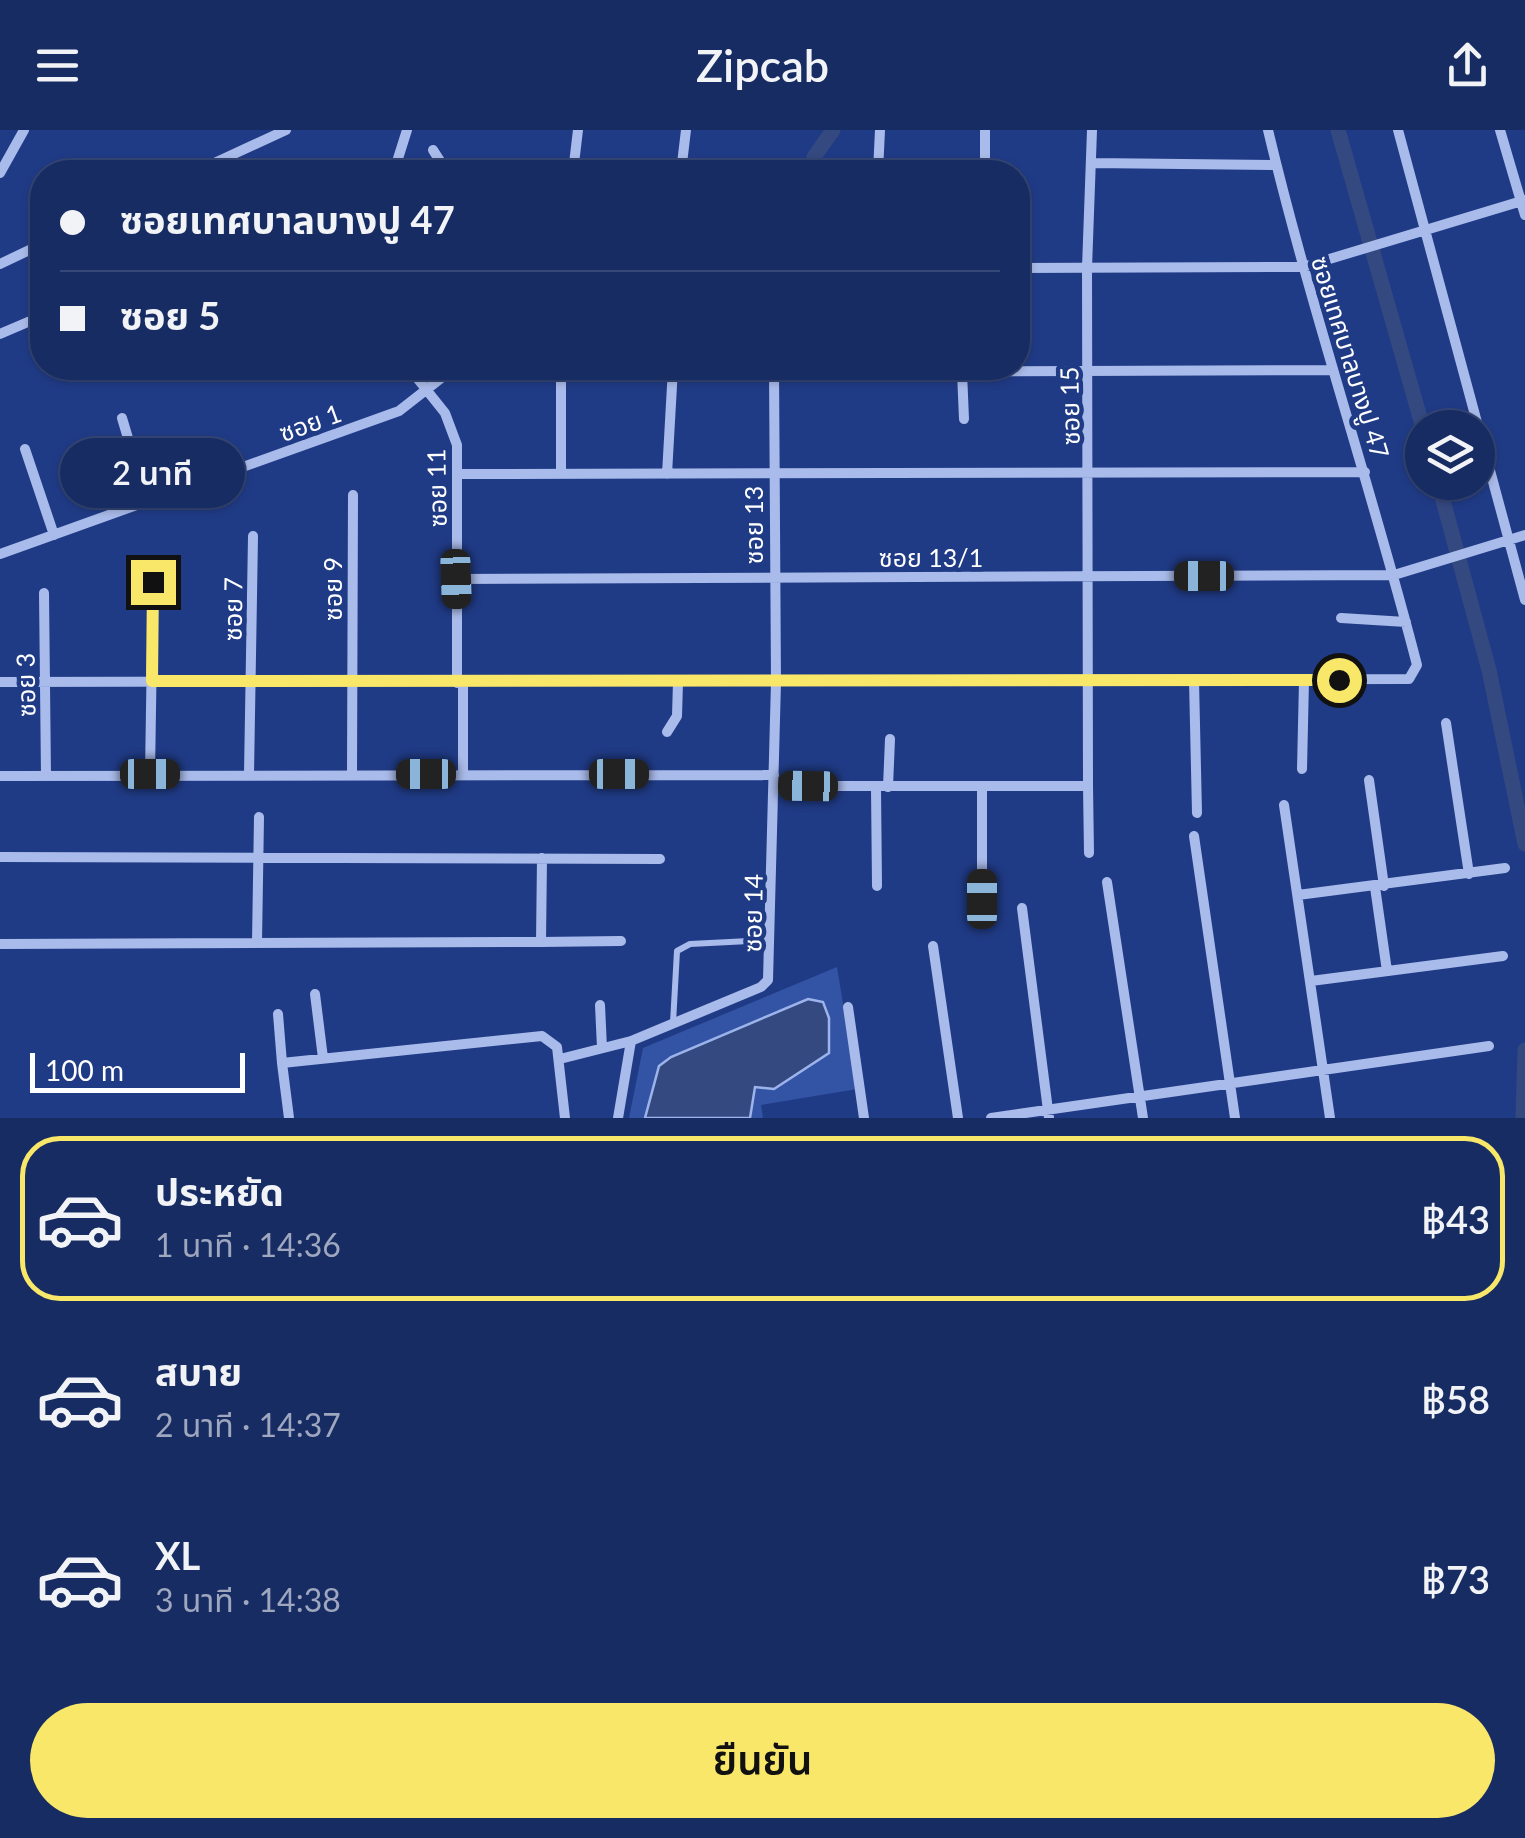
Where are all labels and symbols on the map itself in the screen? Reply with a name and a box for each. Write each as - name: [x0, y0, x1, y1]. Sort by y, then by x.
- street label: ซอยเทศบาลบางปู 47: [1304, 252, 1396, 462]
- street label: ซอย 15: [1053, 366, 1085, 446]
- street label: ซอย 1: [275, 397, 345, 447]
- callout: 2 นาที: [61, 437, 246, 507]
- street label: ซอย 11: [420, 448, 452, 528]
- street label: ซอย 13: [738, 486, 768, 564]
- street label: ซอย 13/1: [879, 542, 983, 572]
- car: [440, 548, 472, 610]
- street label: ซอย 9: [317, 557, 347, 621]
- route end: [131, 560, 176, 605]
- car: [1174, 561, 1234, 591]
- street label: ซอย 7: [216, 577, 248, 641]
- street label: ซอย 3: [9, 653, 41, 717]
- route start: [1317, 658, 1362, 703]
- car: [120, 759, 180, 789]
- car: [396, 759, 456, 789]
- car: [589, 759, 649, 789]
- car: [778, 770, 838, 802]
- car: [967, 869, 997, 929]
- street label: ซอย 14: [736, 873, 768, 953]
- scale bar: [30, 1048, 245, 1093]

